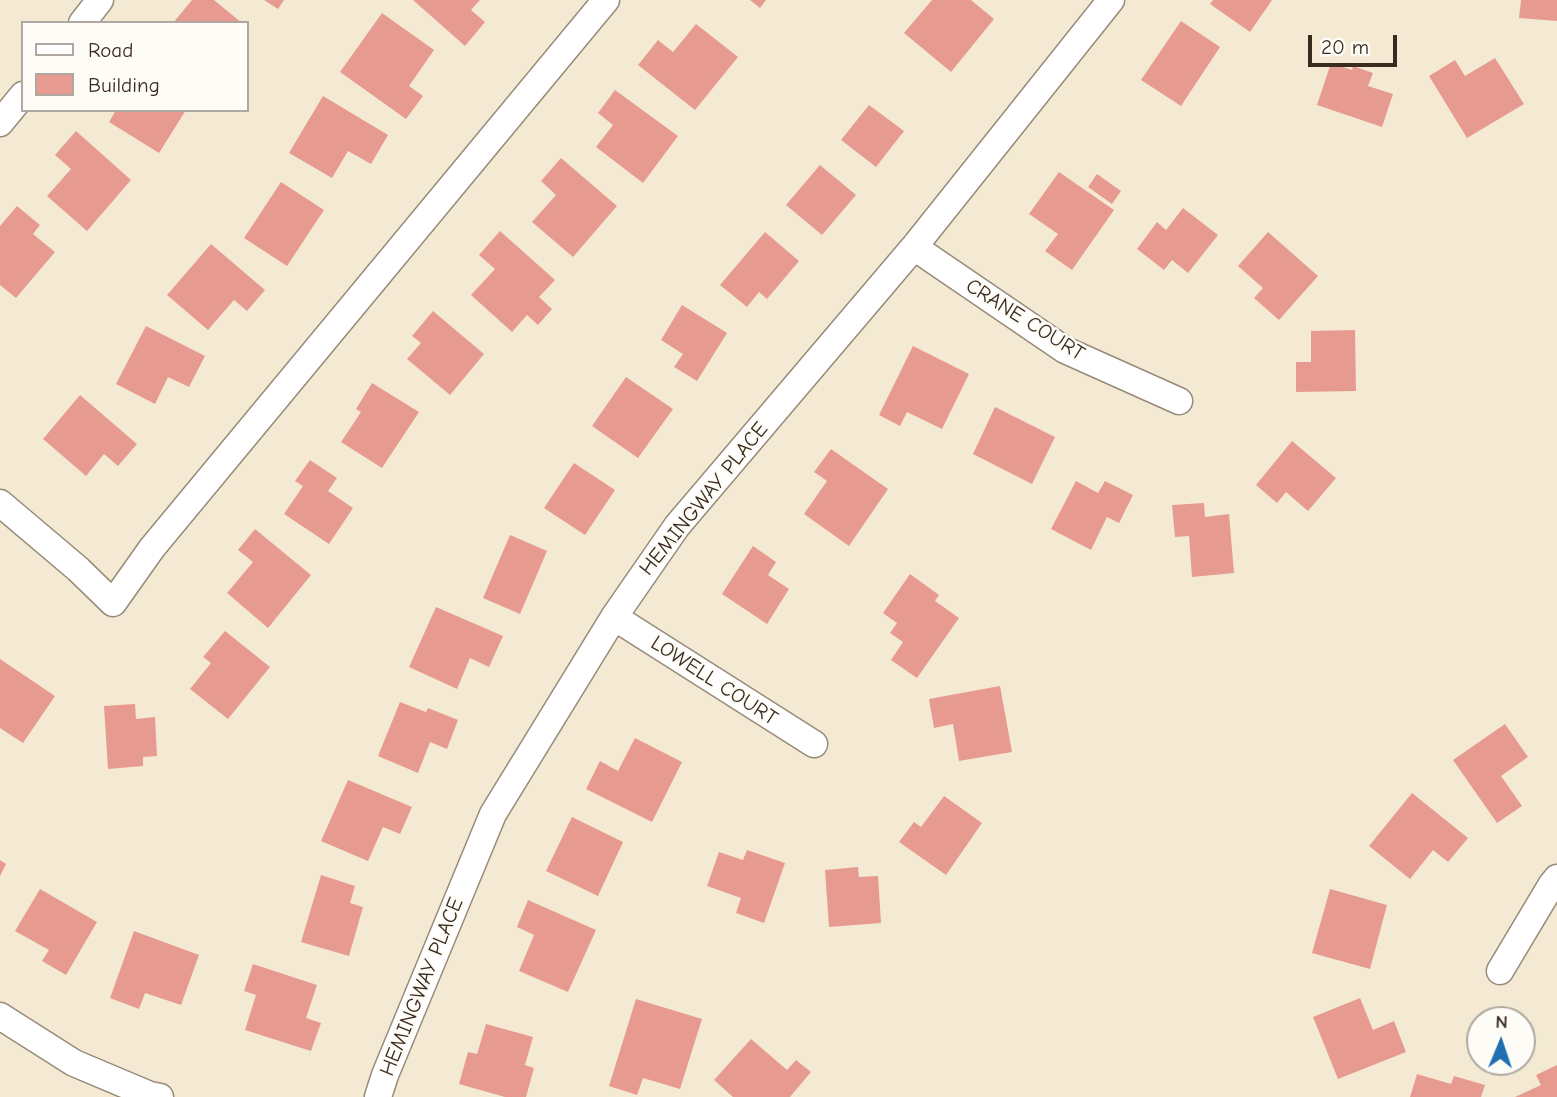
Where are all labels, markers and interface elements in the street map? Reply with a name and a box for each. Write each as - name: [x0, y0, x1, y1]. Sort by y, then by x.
- legend: [21, 21, 248, 112]
- scale bar: [1312, 21, 1401, 65]
- text: 20 m: [1321, 35, 1369, 59]
- text: Road: [88, 38, 133, 62]
- text: Building: [88, 73, 160, 97]
- street label: CRANE COURT: [961, 273, 1089, 367]
- street label: HEMINGWAY PLACE: [634, 417, 774, 581]
- street label: LOWELL COURT: [646, 631, 782, 731]
- street label: HEMINGWAY PLACE: [375, 894, 469, 1080]
- north arrow: [1466, 1006, 1536, 1076]
- text: N: [1495, 1011, 1508, 1033]

